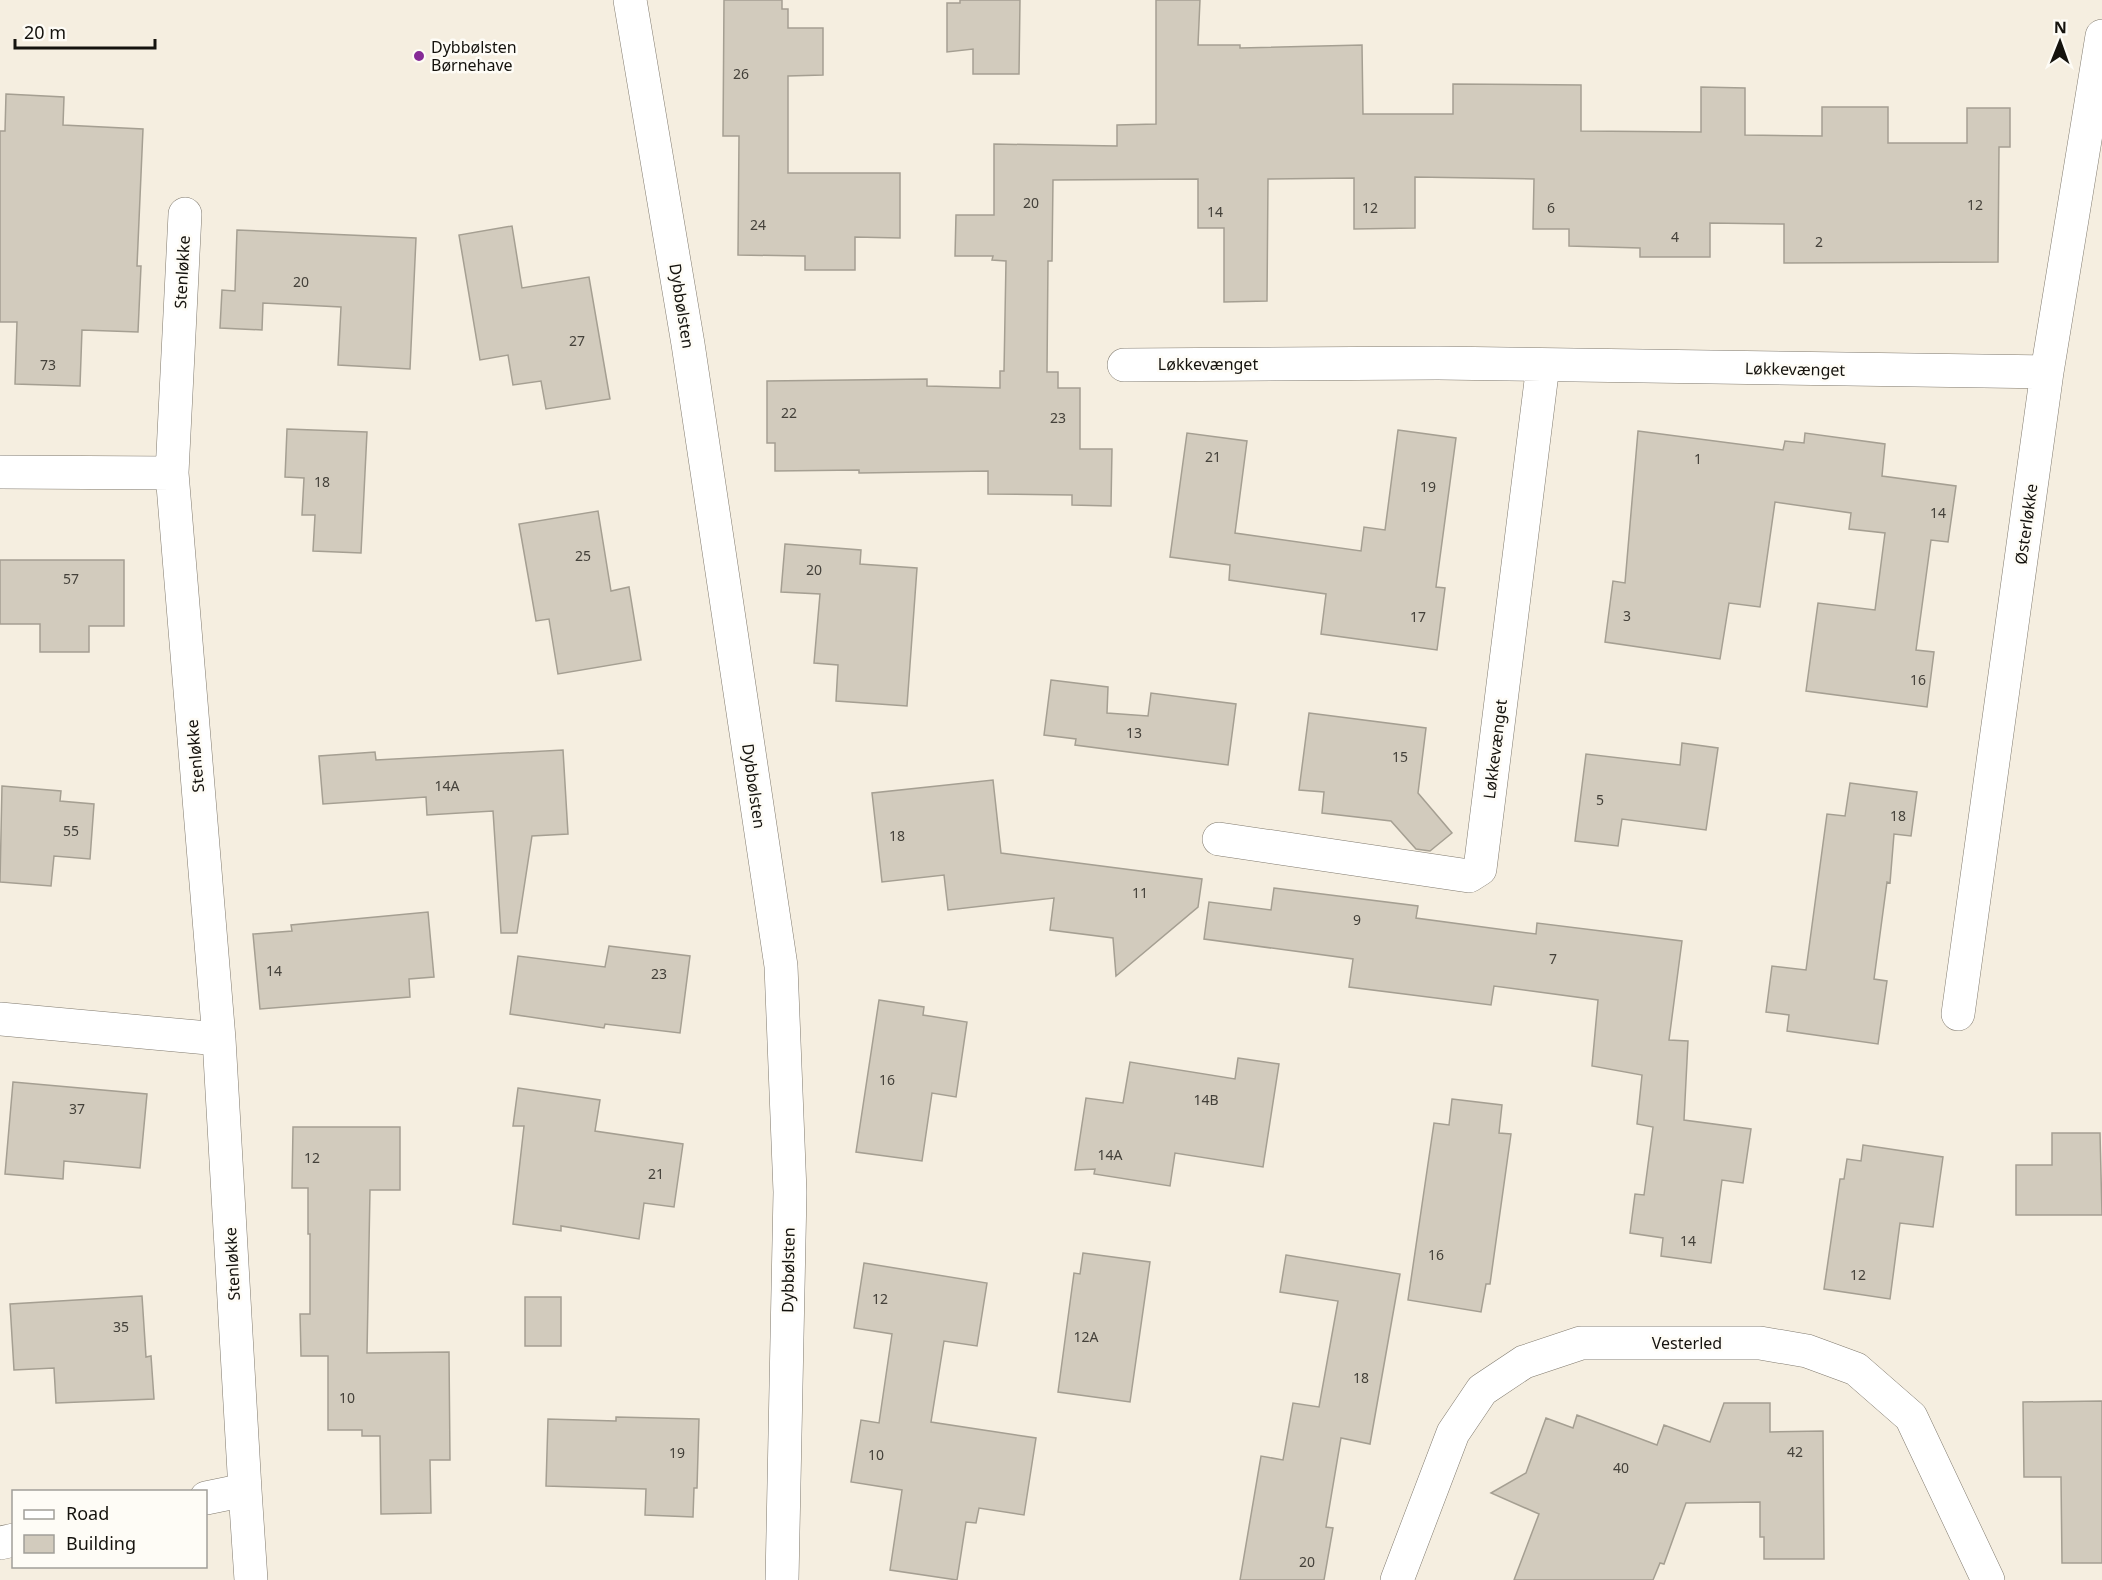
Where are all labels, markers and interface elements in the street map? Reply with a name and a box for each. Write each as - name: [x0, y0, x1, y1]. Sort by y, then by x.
- scale bar: [15, 12, 154, 50]
- north arrow: [2030, 12, 2090, 72]
- text: N: [2054, 16, 2067, 38]
- text: 20 m: [24, 20, 66, 44]
- place label: Dybbølsten Børnehave: [431, 36, 517, 76]
- marker: Dybbølsten Børnehave: [412, 49, 426, 63]
- house number: 26: [733, 64, 749, 83]
- house number: 20: [1023, 193, 1039, 212]
- house number: 12: [1967, 195, 1983, 214]
- house number: 12: [1362, 198, 1378, 217]
- house number: 6: [1547, 198, 1555, 217]
- house number: 14: [1207, 202, 1223, 221]
- house number: 24: [750, 215, 766, 234]
- house number: 4: [1671, 227, 1679, 246]
- house number: 2: [1815, 232, 1823, 251]
- street label: Stenløkke: [169, 235, 195, 309]
- street label: Dybbølsten: [664, 262, 700, 350]
- house number: 20: [293, 272, 309, 291]
- house number: 27: [569, 331, 585, 350]
- street label: Løkkevænget: [1158, 353, 1258, 375]
- house number: 73: [40, 355, 56, 374]
- street label: Løkkevænget: [1745, 357, 1846, 381]
- house number: 22: [781, 403, 797, 422]
- house number: 23: [1050, 408, 1066, 427]
- house number: 21: [1205, 447, 1221, 466]
- house number: 1: [1694, 449, 1702, 468]
- house number: 18: [314, 472, 330, 491]
- house number: 19: [1420, 477, 1436, 496]
- street label: Østerløkke: [2009, 482, 2043, 566]
- house number: 14: [1930, 503, 1946, 522]
- house number: 25: [575, 546, 591, 565]
- house number: 20: [806, 560, 822, 579]
- house number: 57: [63, 569, 79, 588]
- house number: 3: [1623, 606, 1631, 625]
- house number: 17: [1410, 607, 1426, 626]
- house number: 16: [1910, 670, 1926, 689]
- street label: Løkkevænget: [1478, 698, 1512, 800]
- street label: Stenløkke: [181, 718, 209, 794]
- house number: 13: [1126, 723, 1142, 742]
- street label: Dybbølsten: [737, 742, 771, 830]
- house number: 15: [1392, 747, 1408, 766]
- house number: 14A: [435, 776, 460, 795]
- house number: 5: [1596, 790, 1604, 809]
- house number: 18: [1890, 806, 1906, 825]
- house number: 55: [63, 821, 79, 840]
- house number: 18: [889, 826, 905, 845]
- house number: 11: [1132, 883, 1148, 902]
- house number: 9: [1353, 910, 1361, 929]
- house number: 7: [1549, 949, 1557, 968]
- house number: 14: [266, 961, 282, 980]
- house number: 23: [651, 964, 667, 983]
- house number: 16: [879, 1070, 895, 1089]
- house number: 14B: [1193, 1090, 1219, 1109]
- house number: 37: [69, 1099, 85, 1118]
- house number: 14A: [1098, 1145, 1123, 1164]
- house number: 12: [304, 1148, 320, 1167]
- house number: 21: [648, 1164, 664, 1183]
- street label: Stenløkke: [219, 1227, 245, 1301]
- street label: Dybbølsten: [776, 1227, 800, 1313]
- house number: 14: [1680, 1231, 1696, 1250]
- house number: 16: [1428, 1245, 1444, 1264]
- house number: 12: [1850, 1265, 1866, 1284]
- house number: 12: [872, 1289, 888, 1308]
- house number: 35: [113, 1317, 129, 1336]
- house number: 12A: [1074, 1327, 1099, 1346]
- street label: Vesterled: [1652, 1332, 1722, 1354]
- house number: 18: [1353, 1368, 1369, 1387]
- house number: 10: [339, 1388, 355, 1407]
- house number: 42: [1787, 1442, 1803, 1461]
- house number: 19: [669, 1443, 685, 1462]
- house number: 10: [868, 1445, 884, 1464]
- house number: 40: [1613, 1458, 1629, 1477]
- legend: [12, 1490, 207, 1568]
- text: Road: [66, 1501, 109, 1525]
- text: Building: [66, 1531, 136, 1555]
- house number: 20: [1299, 1552, 1315, 1571]

